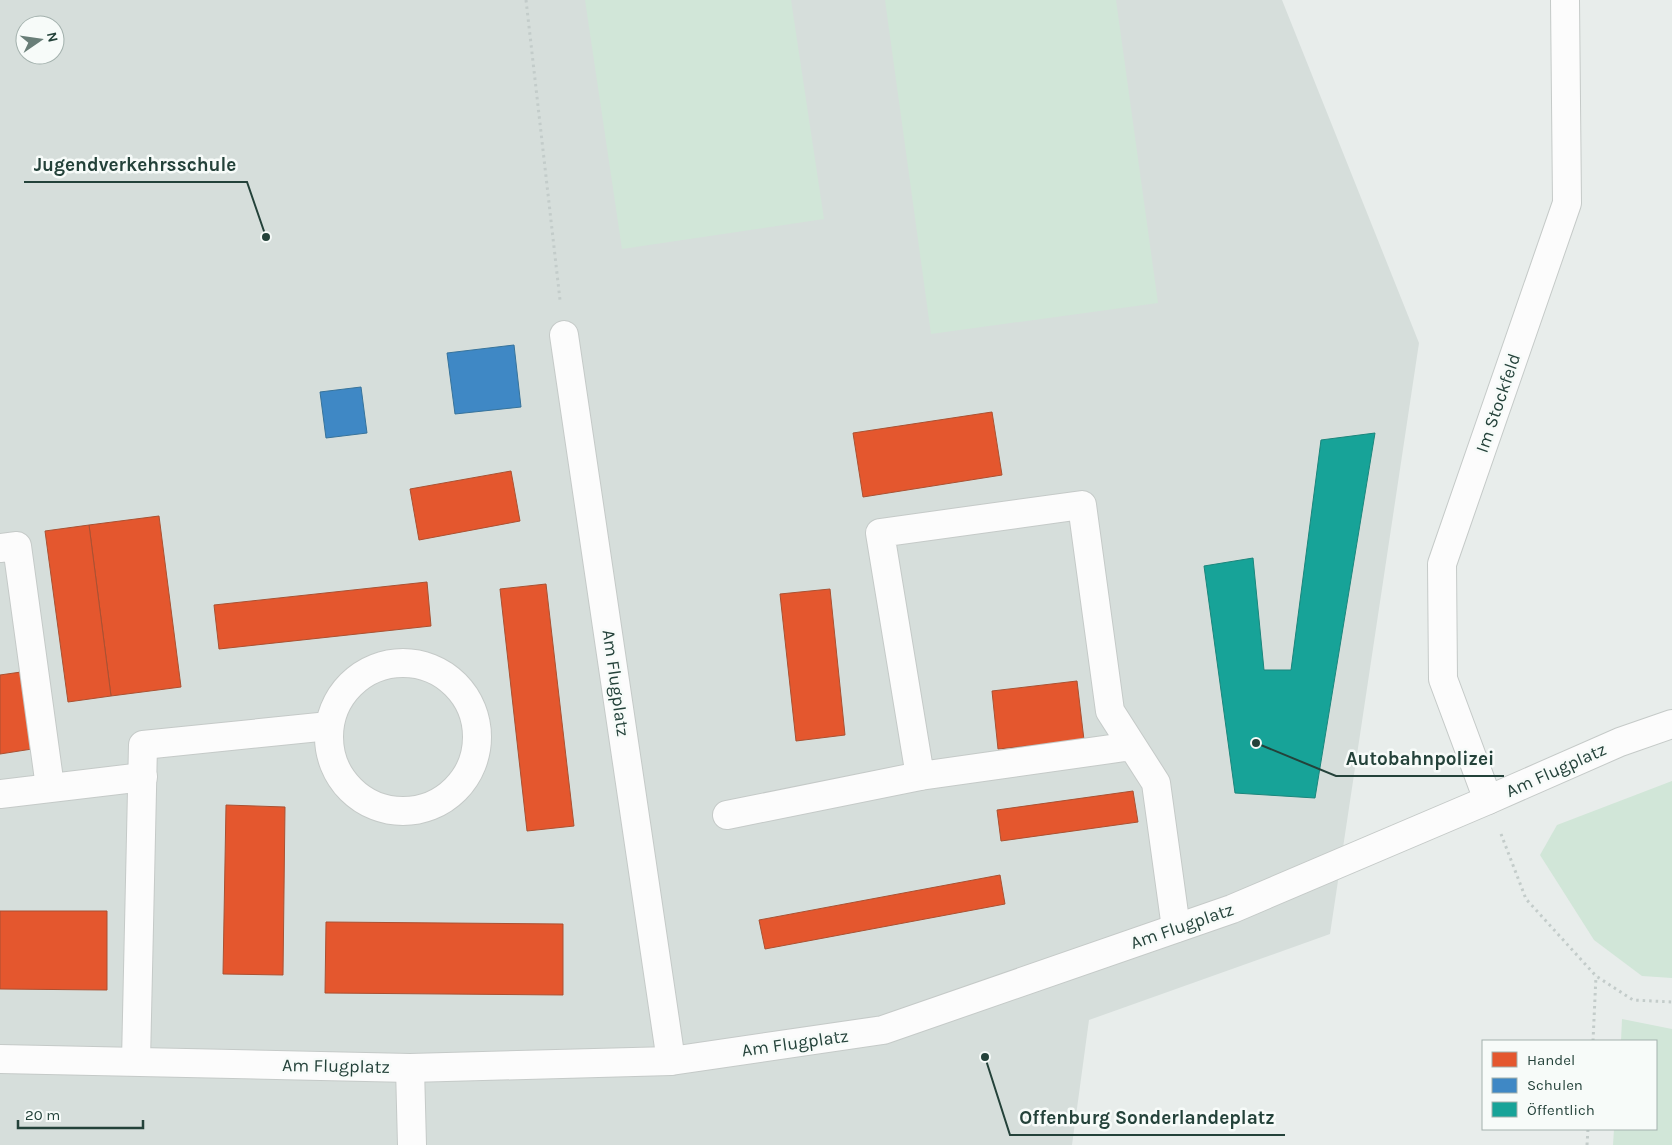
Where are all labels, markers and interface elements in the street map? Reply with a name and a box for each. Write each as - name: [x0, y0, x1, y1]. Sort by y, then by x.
- north arrow: [15, 15, 65, 65]
- text: N: [43, 30, 62, 44]
- callout: Jugendverkehrsschule: [24, 148, 247, 182]
- text: Jugendverkehrsschule: [34, 154, 236, 176]
- street label: Im Stockfeld: [1471, 350, 1525, 456]
- street label: Am Flugplatz: [598, 628, 634, 738]
- street label: Am Flugplatz: [1502, 738, 1610, 802]
- callout: Autobahnpolizei: [1336, 742, 1504, 776]
- text: Autobahnpolizei: [1346, 748, 1494, 770]
- street label: Am Flugplatz: [1127, 898, 1237, 954]
- street label: Am Flugplatz: [740, 1025, 850, 1061]
- legend: [1482, 1040, 1657, 1130]
- text: Handel: [1527, 1051, 1575, 1069]
- street label: Am Flugplatz: [282, 1054, 390, 1078]
- text: Schulen: [1527, 1076, 1583, 1094]
- scale bar: [18, 1098, 142, 1130]
- callout: Offenburg Sonderlandeplatz: [1010, 1101, 1285, 1135]
- text: Öffentlich: [1527, 1101, 1595, 1119]
- text: 20 m: [25, 1106, 60, 1124]
- text: Offenburg Sonderlandeplatz: [1019, 1107, 1275, 1129]

